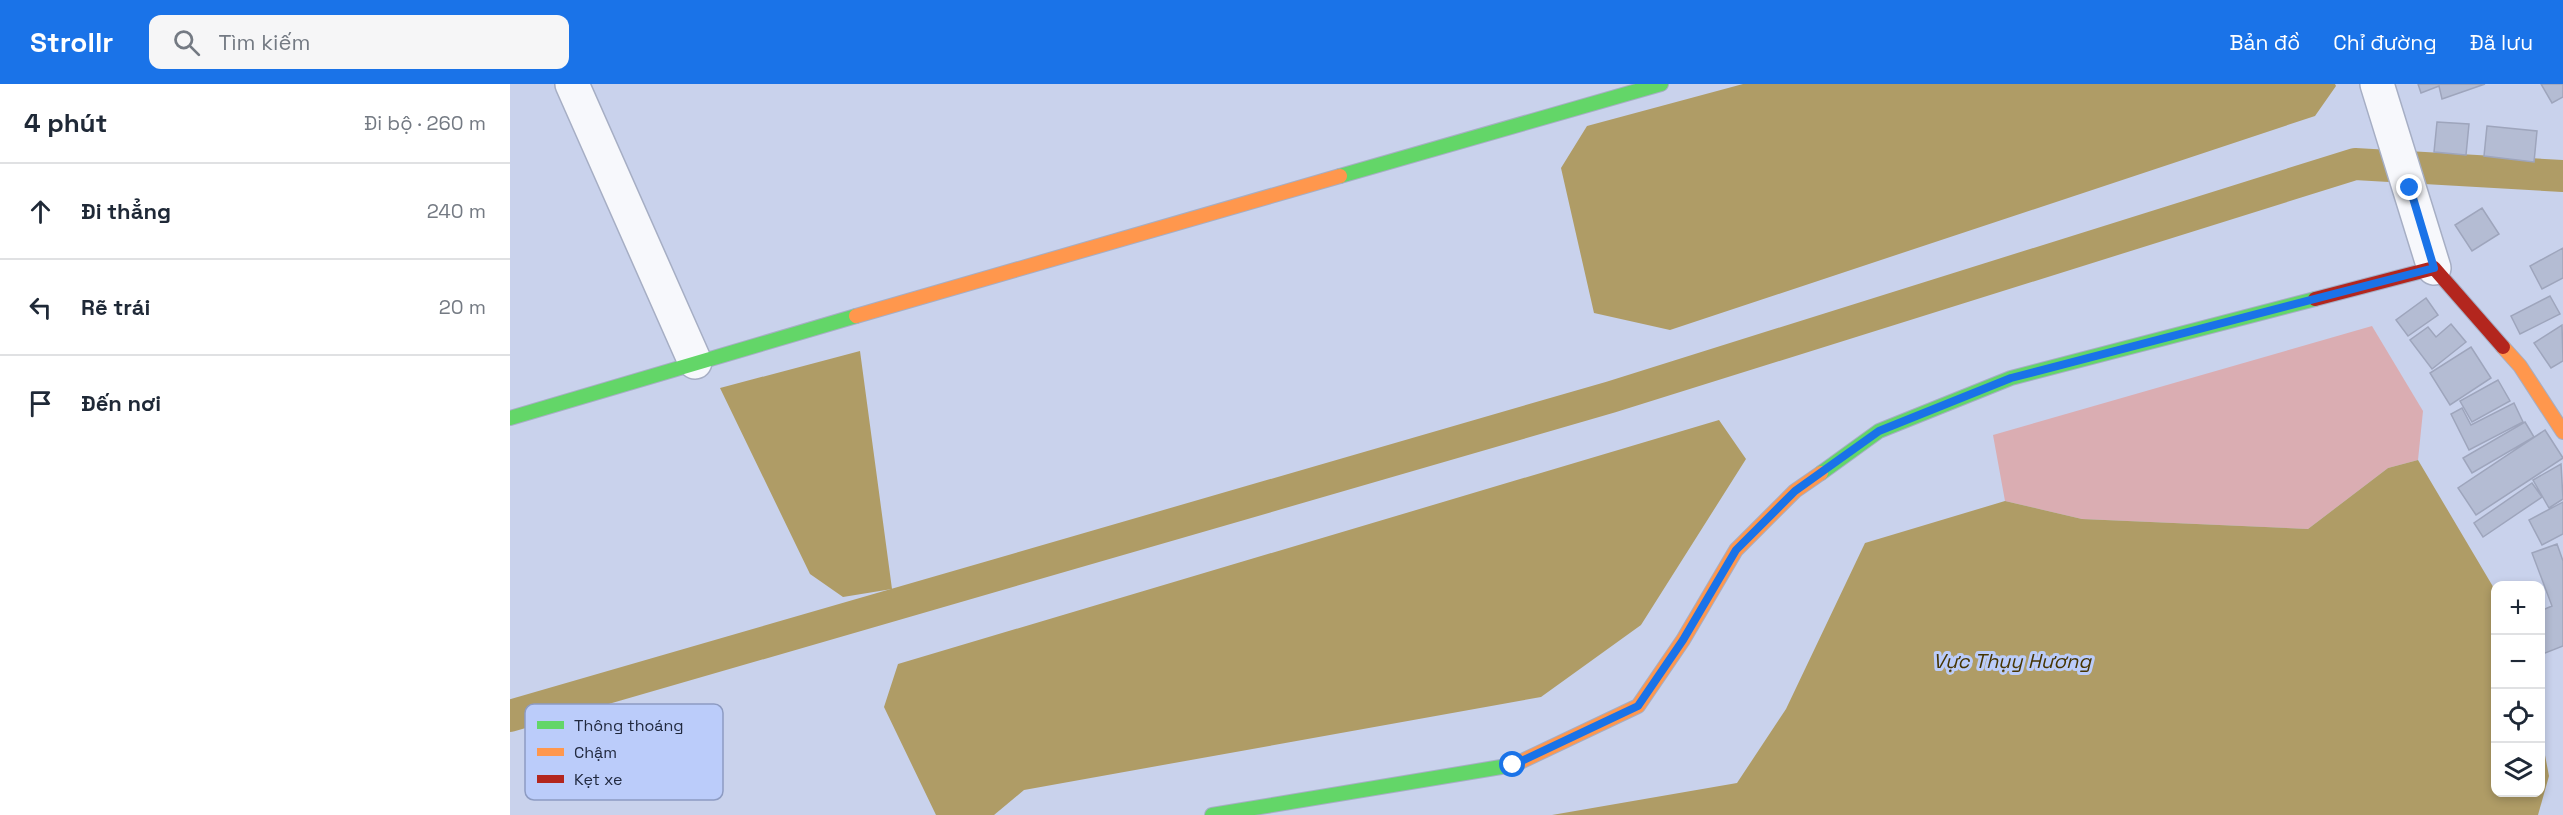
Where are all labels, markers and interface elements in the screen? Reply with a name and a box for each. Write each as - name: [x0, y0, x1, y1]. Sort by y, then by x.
- search box: [149, 15, 569, 69]
- text: Strollr: [30, 24, 113, 60]
- icon: search: [170, 26, 203, 59]
- text: Tìm kiếm: [218, 28, 310, 56]
- text: Bản đồ: [2230, 29, 2300, 56]
- text: Chỉ đường: [2333, 29, 2437, 56]
- text: Đã lưu: [2470, 29, 2533, 56]
- text: 4 phút: [24, 106, 107, 140]
- text: Đi bộ · 260 m: [364, 110, 486, 136]
- route end: [2396, 174, 2422, 200]
- icon: ahead: [24, 195, 57, 228]
- text: Đi thẳng: [81, 197, 171, 225]
- text: 240 m: [427, 198, 486, 224]
- icon: left: [24, 291, 57, 324]
- text: Rẽ trái: [81, 293, 150, 321]
- text: 20 m: [439, 294, 486, 320]
- icon: arrive: [24, 387, 57, 420]
- text: Đến nơi: [81, 389, 161, 417]
- map controls: [2491, 581, 2545, 797]
- button: +: [2491, 581, 2545, 635]
- button: −: [2491, 635, 2545, 689]
- water label: Vực Thụy Hương: [1933, 648, 2092, 674]
- button: locate: [2491, 689, 2545, 743]
- legend: [525, 704, 723, 800]
- text: Thông thoáng: [574, 715, 684, 736]
- text: Chậm: [574, 742, 617, 763]
- button: layers: [2491, 743, 2545, 797]
- route start: [1499, 751, 1525, 777]
- text: Kẹt xe: [574, 769, 623, 790]

